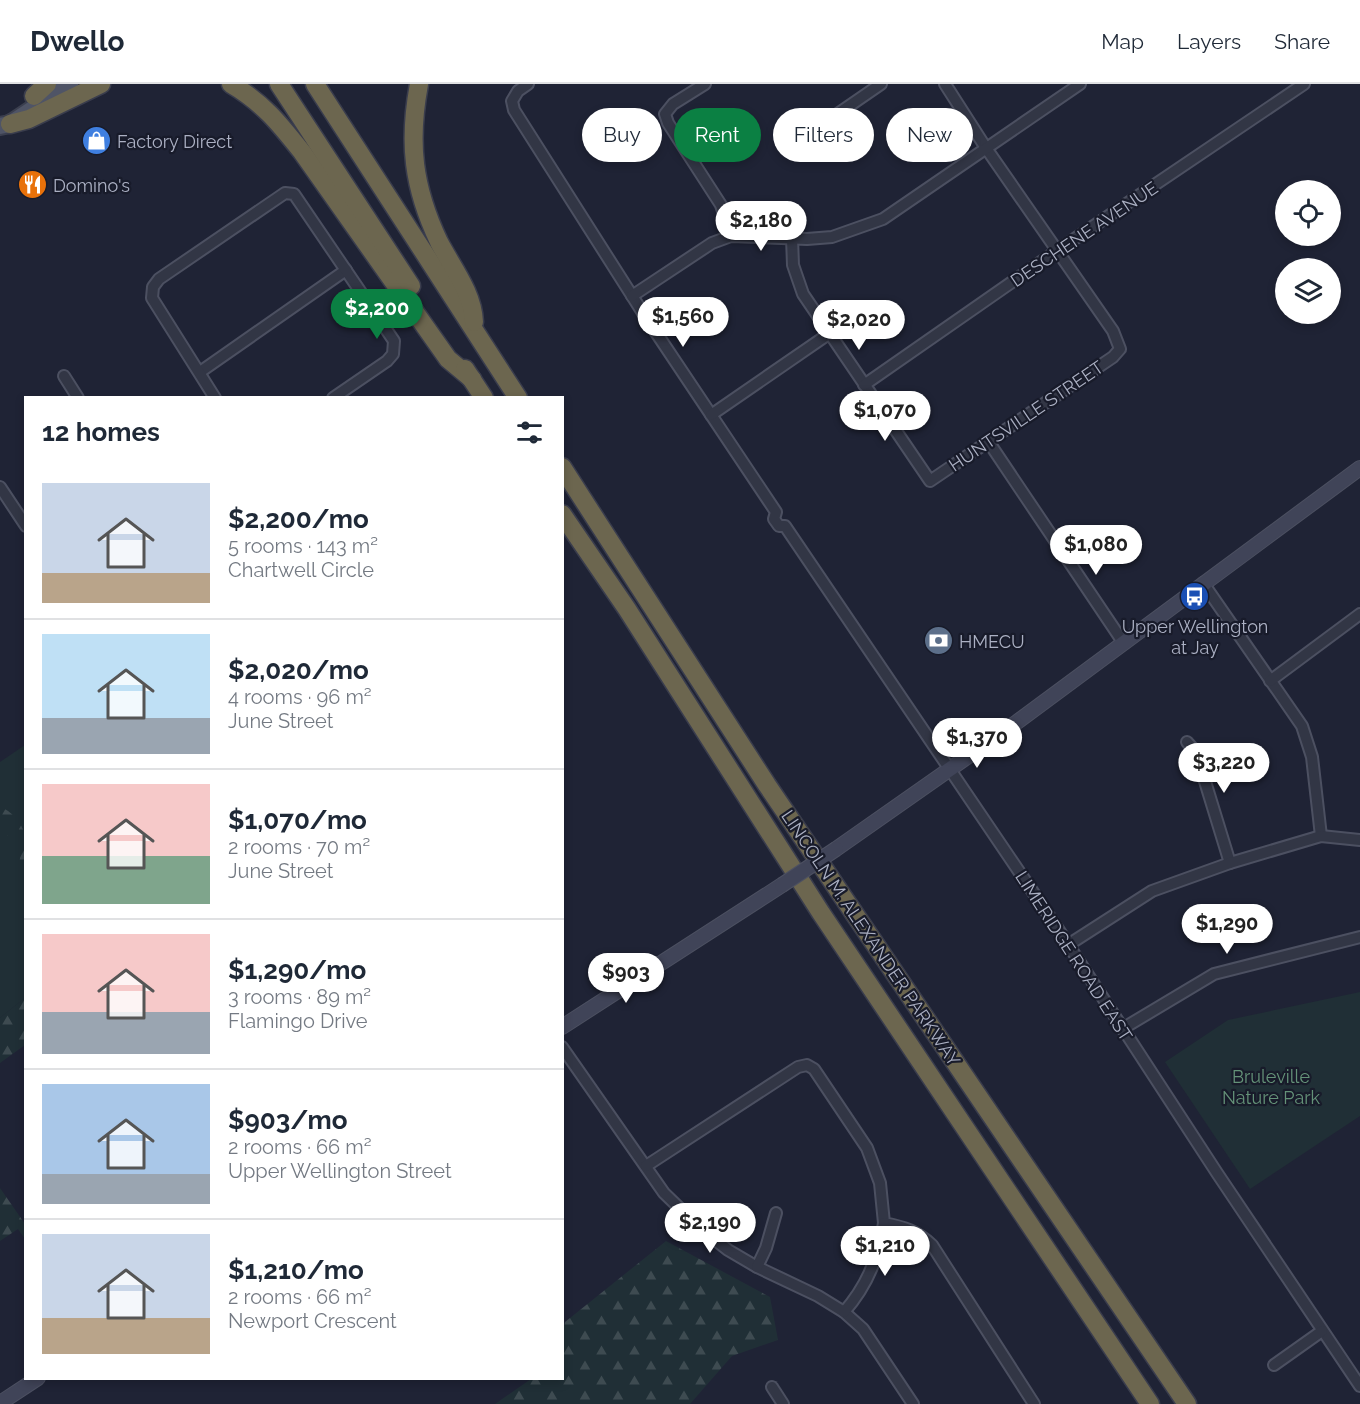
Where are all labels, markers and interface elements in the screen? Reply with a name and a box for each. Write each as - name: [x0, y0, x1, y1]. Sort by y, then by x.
- text: Dwello: [30, 25, 125, 58]
- text: Map: [1101, 29, 1144, 54]
- text: Layers: [1177, 29, 1241, 54]
- text: Share: [1274, 29, 1330, 54]
- chip: Buy: [582, 108, 662, 162]
- chip: Rent: [674, 108, 761, 162]
- chip: Filters: [773, 108, 874, 162]
- chip: New: [886, 108, 973, 162]
- shop icon: Factory Direct: [80, 125, 112, 157]
- place label: Factory Direct: [117, 131, 232, 152]
- restaurant icon: Domino's: [16, 169, 48, 201]
- place label: Domino's: [53, 175, 130, 196]
- street label: DESCHENE AVENUE: [1006, 177, 1162, 291]
- map controls: [1275, 180, 1341, 324]
- button: locate: [1275, 180, 1341, 246]
- pin: $2,180: [712, 201, 810, 252]
- text: $2,180: [730, 208, 792, 232]
- button: layers: [1275, 258, 1341, 324]
- pin: $2,200: [328, 289, 426, 340]
- text: $2,200: [345, 296, 409, 320]
- pin: $1,560: [634, 297, 732, 348]
- pin: $2,020: [810, 300, 908, 351]
- text: $1,560: [652, 304, 714, 328]
- text: $2,020: [827, 307, 891, 331]
- street label: HUNTSVILLE STREET: [945, 356, 1107, 476]
- pin: $1,070: [836, 391, 934, 442]
- text: $1,070: [854, 398, 916, 422]
- icon: filters: [513, 416, 546, 449]
- text: 12 homes: [42, 417, 160, 447]
- text: $2,200/mo: [228, 504, 369, 534]
- icon: home: [90, 507, 162, 579]
- pin: $1,080: [1047, 525, 1145, 576]
- text: $1,080: [1064, 532, 1128, 556]
- text: 5 rooms · 143 m²: [228, 534, 378, 558]
- text: Chartwell Circle: [228, 558, 374, 582]
- bus stop icon: Upper Wellington at Jay: [1179, 581, 1211, 613]
- place label: Upper Wellington at Jay: [1122, 616, 1268, 658]
- bank icon: HMECU: [922, 625, 954, 657]
- place label: HMECU: [959, 631, 1025, 652]
- text: $2,020/mo: [228, 655, 369, 685]
- icon: home: [90, 658, 162, 730]
- text: 4 rooms · 96 m²: [228, 685, 372, 709]
- text: June Street: [228, 709, 333, 733]
- pin: $1,370: [928, 718, 1026, 769]
- text: $1,370: [946, 725, 1008, 749]
- pin: $3,220: [1175, 743, 1273, 794]
- text: $3,220: [1192, 750, 1256, 774]
- text: $1,070/mo: [228, 805, 367, 835]
- street label: LINCOLN M. ALEXANDER PARKWAY: [777, 806, 965, 1070]
- icon: home: [90, 808, 162, 880]
- text: 2 rooms · 70 m²: [228, 835, 370, 859]
- text: June Street: [228, 859, 333, 883]
- street label: LIMERIDGE ROAD EAST: [1011, 867, 1137, 1045]
- pin: $1,290: [1178, 904, 1276, 955]
- text: $1,290: [1196, 911, 1258, 935]
- pin: $903: [590, 953, 662, 1004]
- text: $1,290/mo: [228, 955, 366, 985]
- icon: home: [90, 958, 162, 1030]
- text: $903: [602, 960, 650, 984]
- text: 3 rooms · 89 m²: [228, 985, 371, 1009]
- text: Flamingo Drive: [228, 1009, 368, 1033]
- park label: Bruleville Nature Park: [1222, 1066, 1321, 1108]
- text: $903/mo: [228, 1105, 348, 1135]
- icon: home: [90, 1108, 162, 1180]
- text: 2 rooms · 66 m²: [228, 1135, 371, 1159]
- text: Upper Wellington Street: [228, 1159, 452, 1183]
- pin: $2,190: [661, 1203, 759, 1254]
- text: $2,190: [679, 1210, 741, 1234]
- pin: $1,210: [836, 1226, 934, 1277]
- text: $1,210: [855, 1233, 915, 1257]
- text: $1,210/mo: [228, 1255, 364, 1285]
- icon: home: [90, 1258, 162, 1330]
- text: 2 rooms · 66 m²: [228, 1285, 371, 1309]
- text: Newport Crescent: [228, 1309, 397, 1333]

